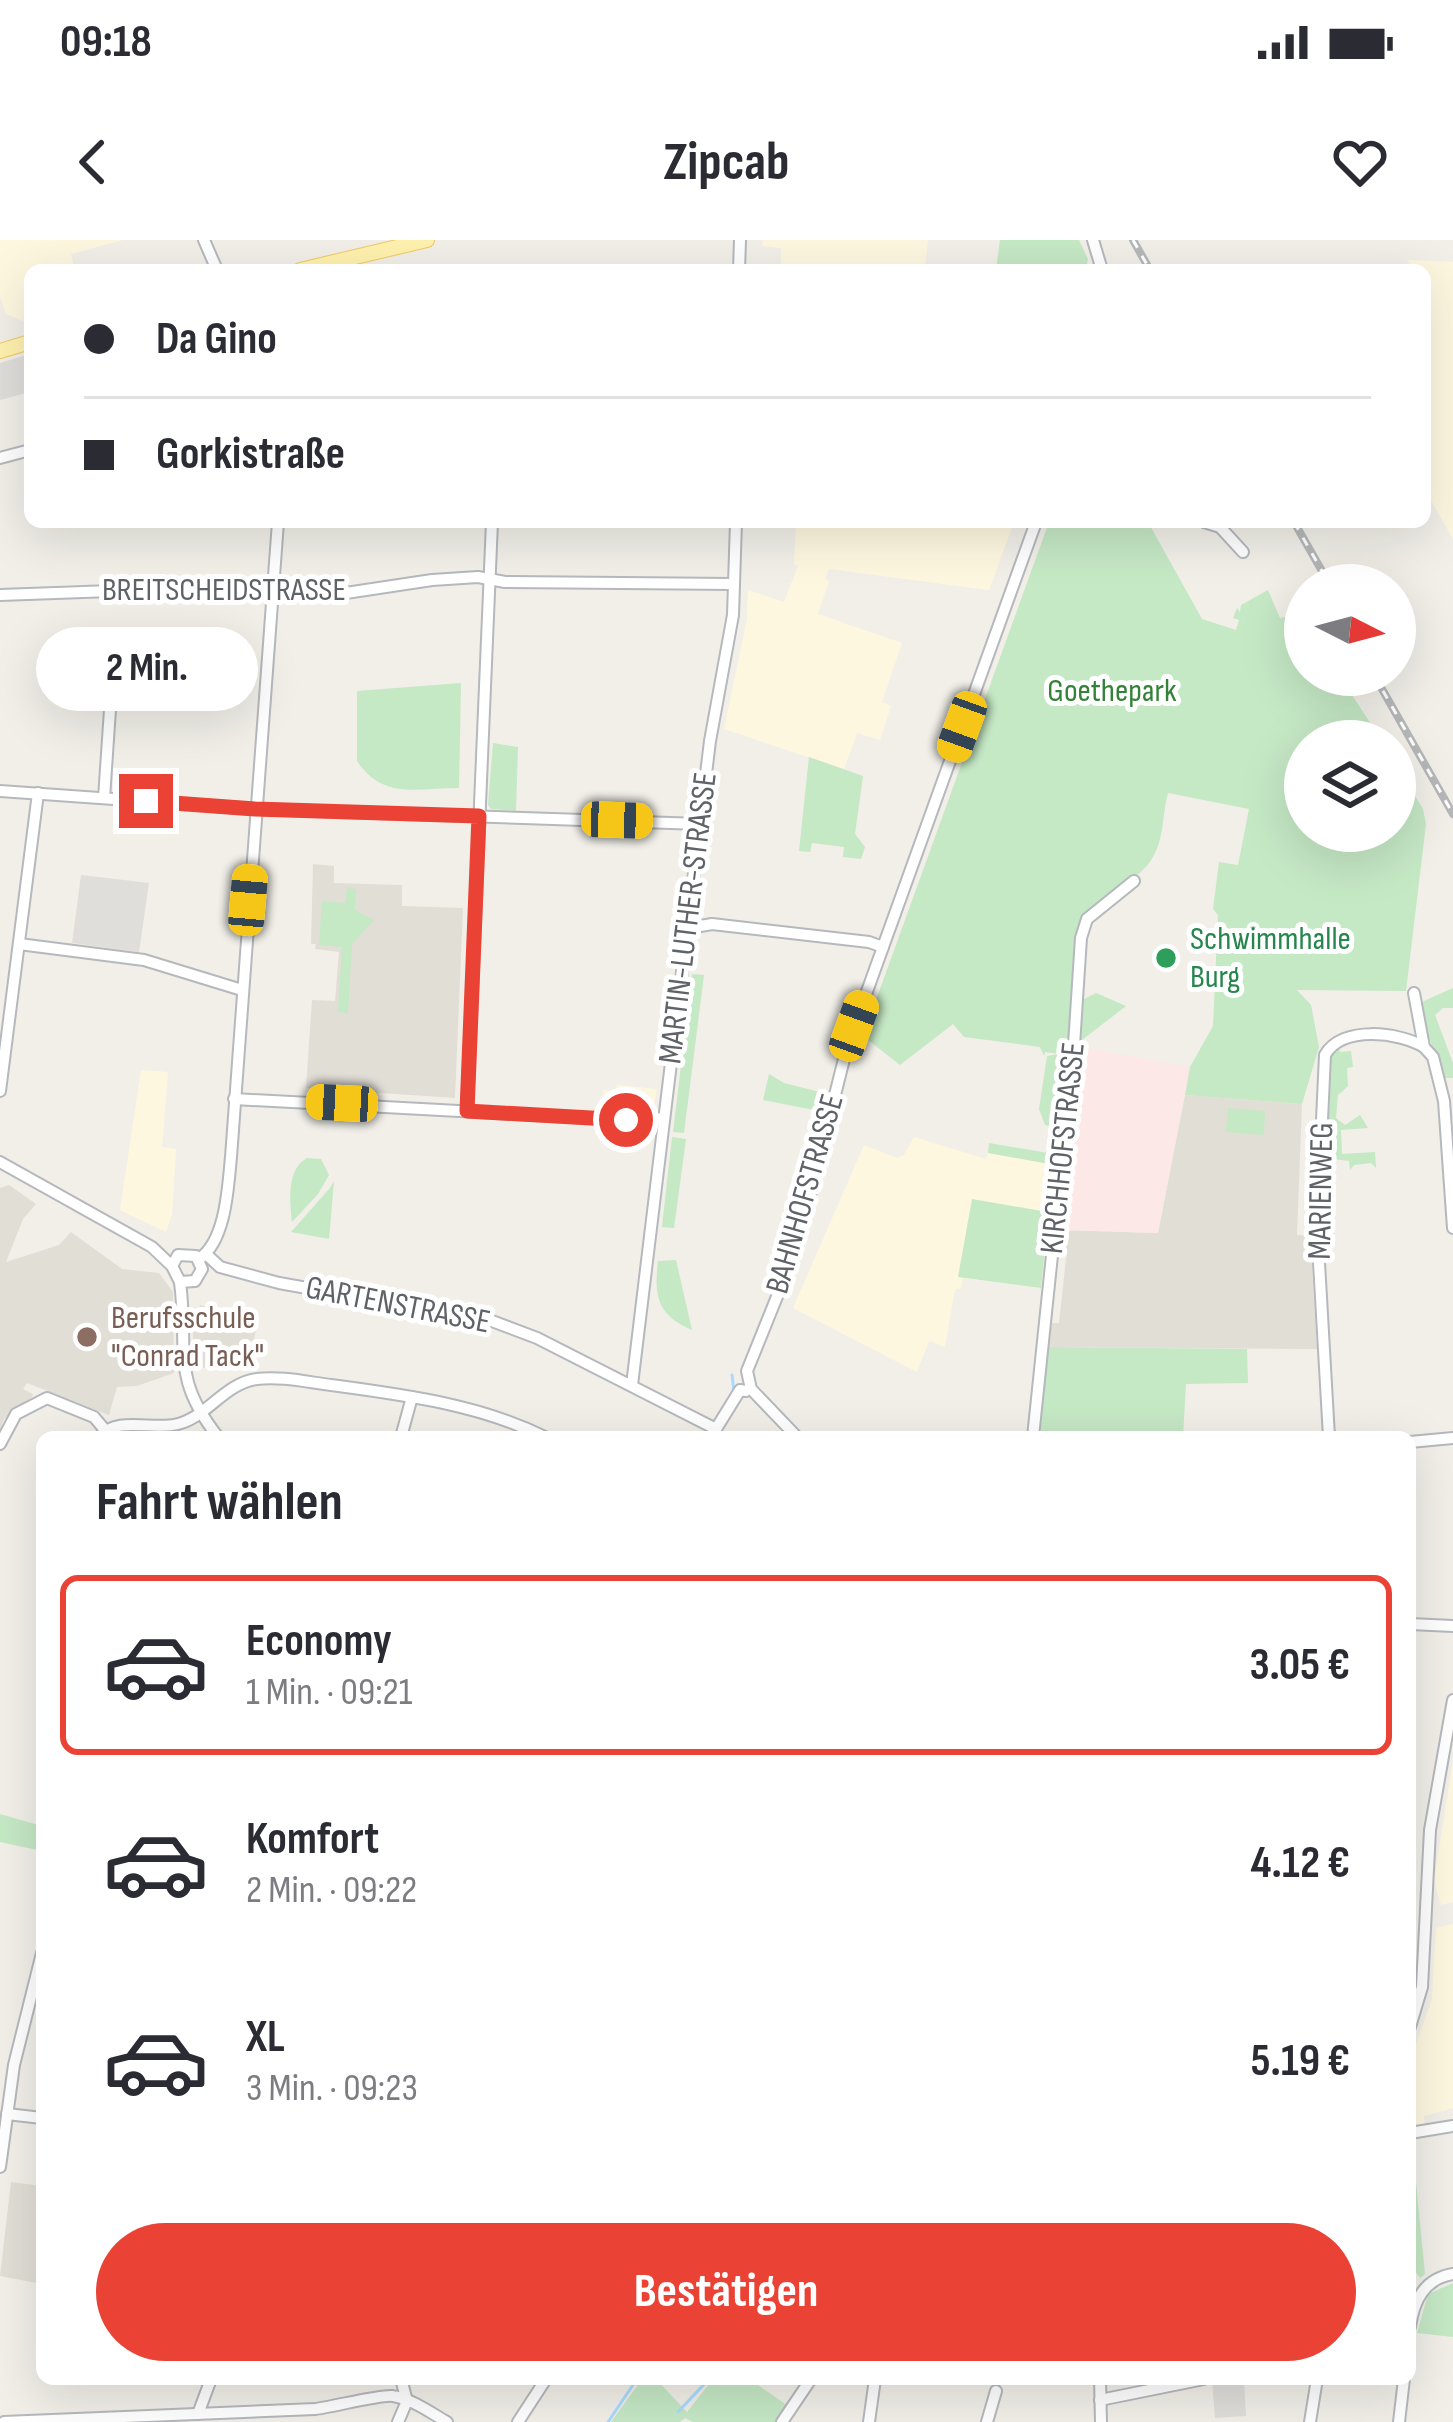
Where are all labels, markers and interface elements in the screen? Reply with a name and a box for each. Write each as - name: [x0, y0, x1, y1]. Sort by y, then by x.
- text: 09:18: [60, 15, 152, 70]
- icon: back: [60, 129, 126, 195]
- icon: heart: [1327, 129, 1393, 195]
- text: Zipcab: [663, 130, 790, 195]
- text: Da Gino: [156, 312, 277, 367]
- text: Gorkistraße: [156, 427, 345, 482]
- north arrow: [1284, 564, 1416, 696]
- map controls: [1284, 564, 1416, 852]
- street label: BREITSCHEIDSTRASSE: [102, 570, 346, 610]
- callout: 2 Min.: [35, 627, 257, 711]
- text: 2 Min.: [106, 645, 188, 692]
- park label: Goethepark: [1047, 671, 1177, 711]
- car: [933, 687, 991, 767]
- button: layers: [1284, 720, 1416, 852]
- street label: MARTIN-LUTHER-STRASSE: [650, 770, 726, 1066]
- route end: [119, 774, 173, 828]
- car: [580, 801, 654, 839]
- car: [227, 863, 269, 937]
- place label: Schwimmhalle Burg: [1190, 919, 1351, 997]
- marker: Schwimmhalle Burg: [1153, 945, 1179, 971]
- car: [825, 986, 883, 1066]
- street label: KIRCHHOFSTRASSE: [1032, 1040, 1094, 1256]
- car: [305, 1083, 379, 1123]
- street label: BAHNHOFSTRASSE: [757, 1090, 853, 1298]
- route start: [599, 1093, 653, 1147]
- street label: MARIENWEG: [1300, 1122, 1342, 1260]
- street label: GARTENSTRASSE: [302, 1268, 494, 1342]
- place label: Berufsschule "Conrad Tack": [111, 1298, 264, 1376]
- marker: Berufsschule "Conrad Tack": [74, 1324, 100, 1350]
- text: Fahrt wählen: [96, 1470, 343, 1535]
- icon: car: [102, 1611, 210, 1719]
- text: Economy: [246, 1614, 392, 1669]
- text: 3.05 €: [1249, 1638, 1350, 1693]
- text: 1 Min. · 09:21: [246, 1669, 412, 1716]
- icon: car: [102, 1809, 210, 1917]
- text: Komfort: [246, 1812, 379, 1867]
- text: 4.12 €: [1251, 1836, 1350, 1891]
- text: 2 Min. · 09:22: [246, 1867, 417, 1914]
- icon: car: [102, 2007, 210, 2115]
- text: XL: [246, 2010, 285, 2065]
- text: 5.19 €: [1251, 2034, 1350, 2089]
- text: 3 Min. · 09:23: [246, 2065, 418, 2112]
- button: Bestätigen: [96, 2223, 1356, 2361]

